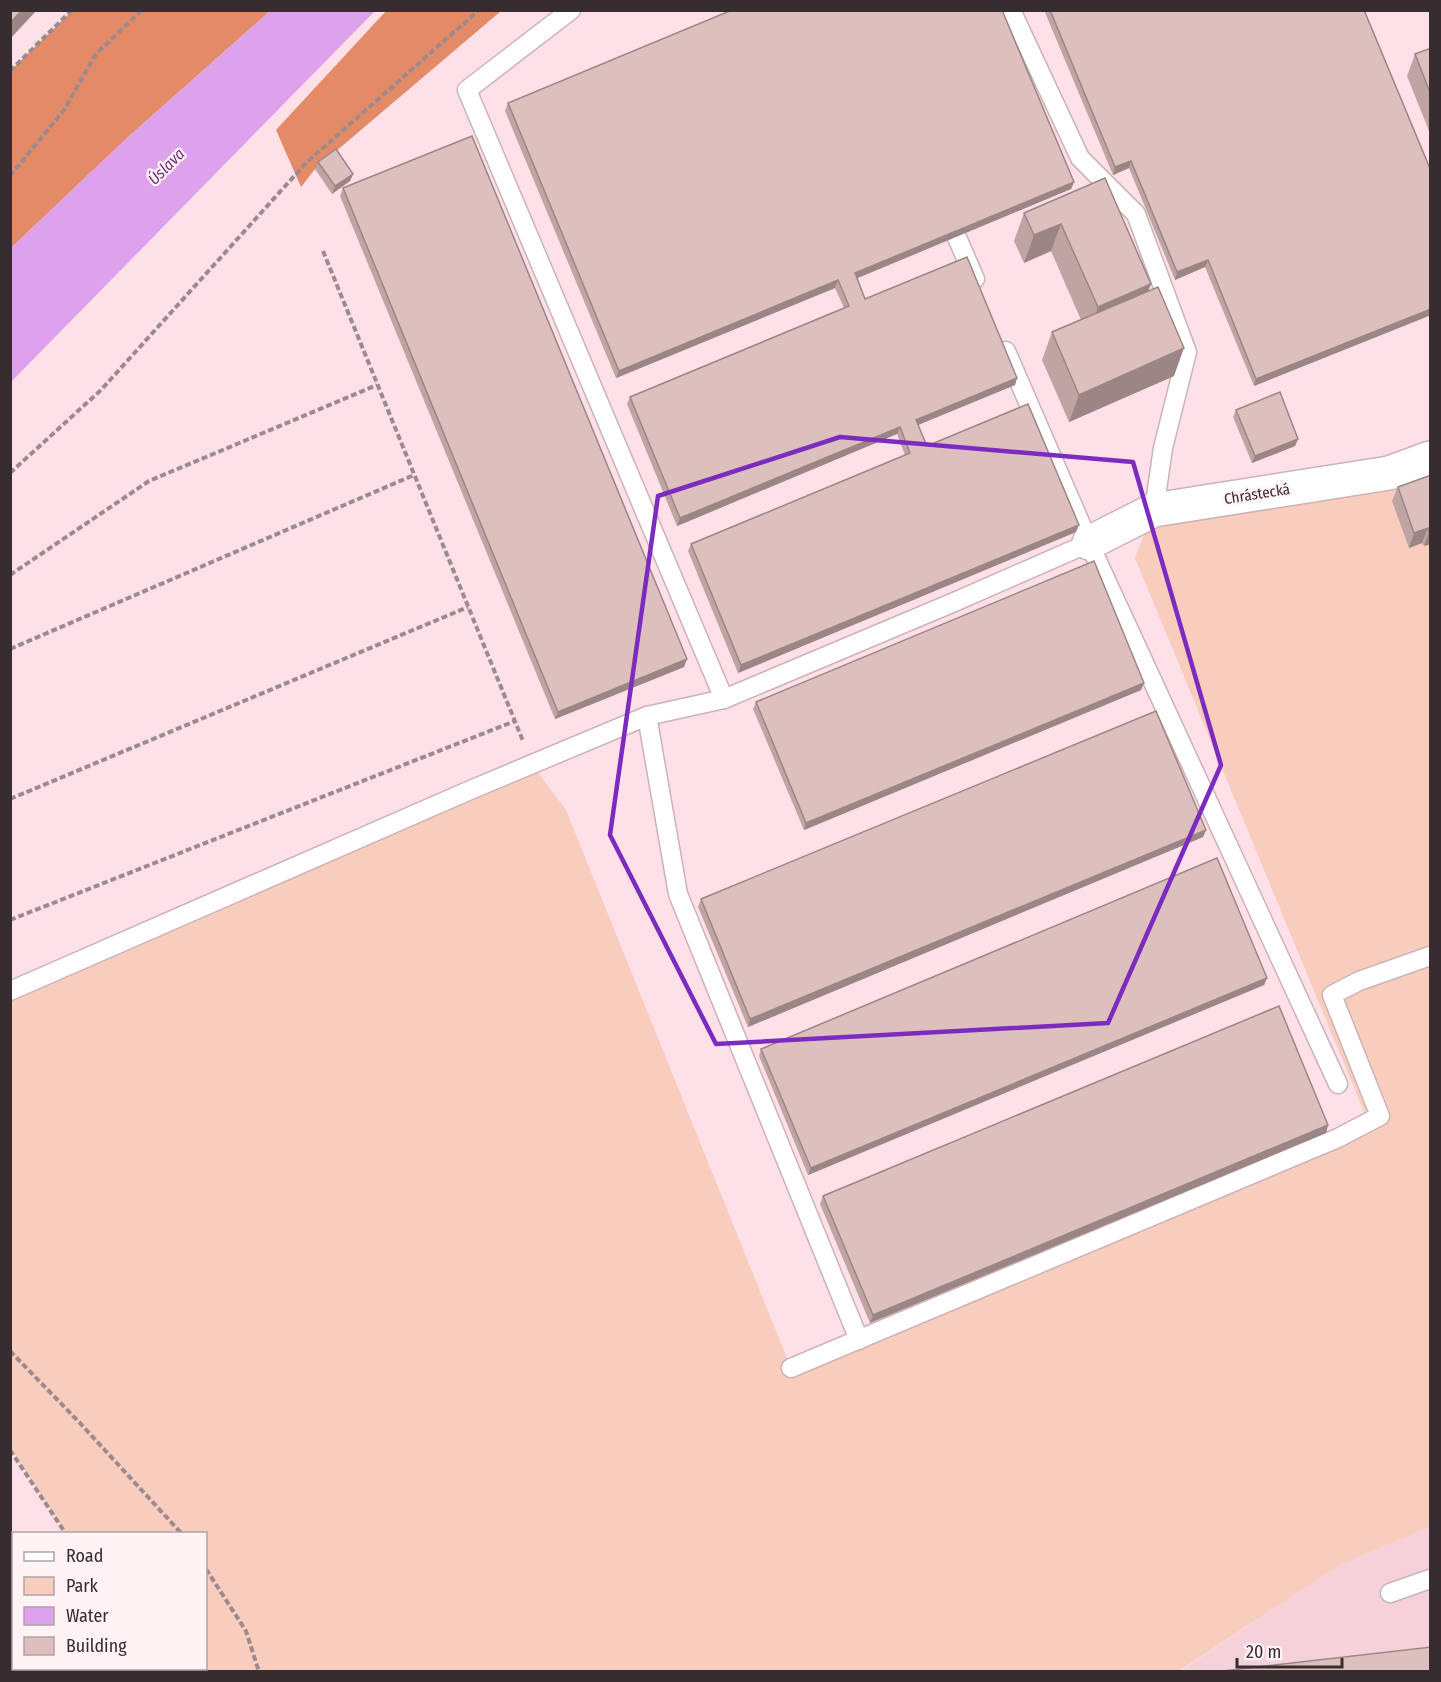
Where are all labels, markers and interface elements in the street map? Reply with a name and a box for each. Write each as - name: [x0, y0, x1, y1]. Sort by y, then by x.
- water label: Úslava: [143, 143, 189, 189]
- street label: Chrástecká: [1223, 480, 1291, 508]
- legend: [12, 1532, 207, 1670]
- text: Road: [66, 1545, 103, 1567]
- text: Park: [66, 1575, 99, 1597]
- text: Water: [66, 1605, 109, 1627]
- scale bar: [1237, 1631, 1342, 1669]
- text: Building: [66, 1635, 127, 1657]
- text: 20 m: [1246, 1641, 1281, 1663]

